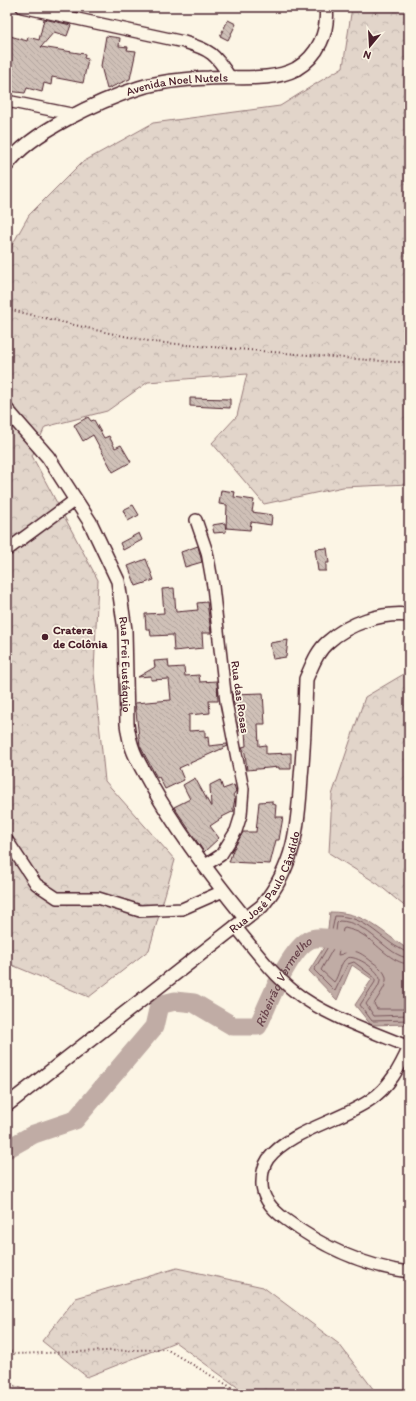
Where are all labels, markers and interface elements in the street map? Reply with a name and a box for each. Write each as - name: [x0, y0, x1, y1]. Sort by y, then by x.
- north arrow: [350, 26, 390, 66]
- text: N: [362, 48, 373, 62]
- street label: Avenida Noel Nutels: [124, 71, 228, 99]
- street label: Rua Frei Eustáquio: [116, 615, 134, 713]
- place label: Cratera de Colônia: [53, 623, 108, 651]
- marker: Cratera de Colônia: [40, 632, 50, 642]
- street label: Rua das Rosas: [228, 660, 252, 734]
- street label: Rua José Paulo Cândido: [226, 830, 303, 936]
- water label: Ribeirão Vermelho: [252, 933, 315, 1029]

